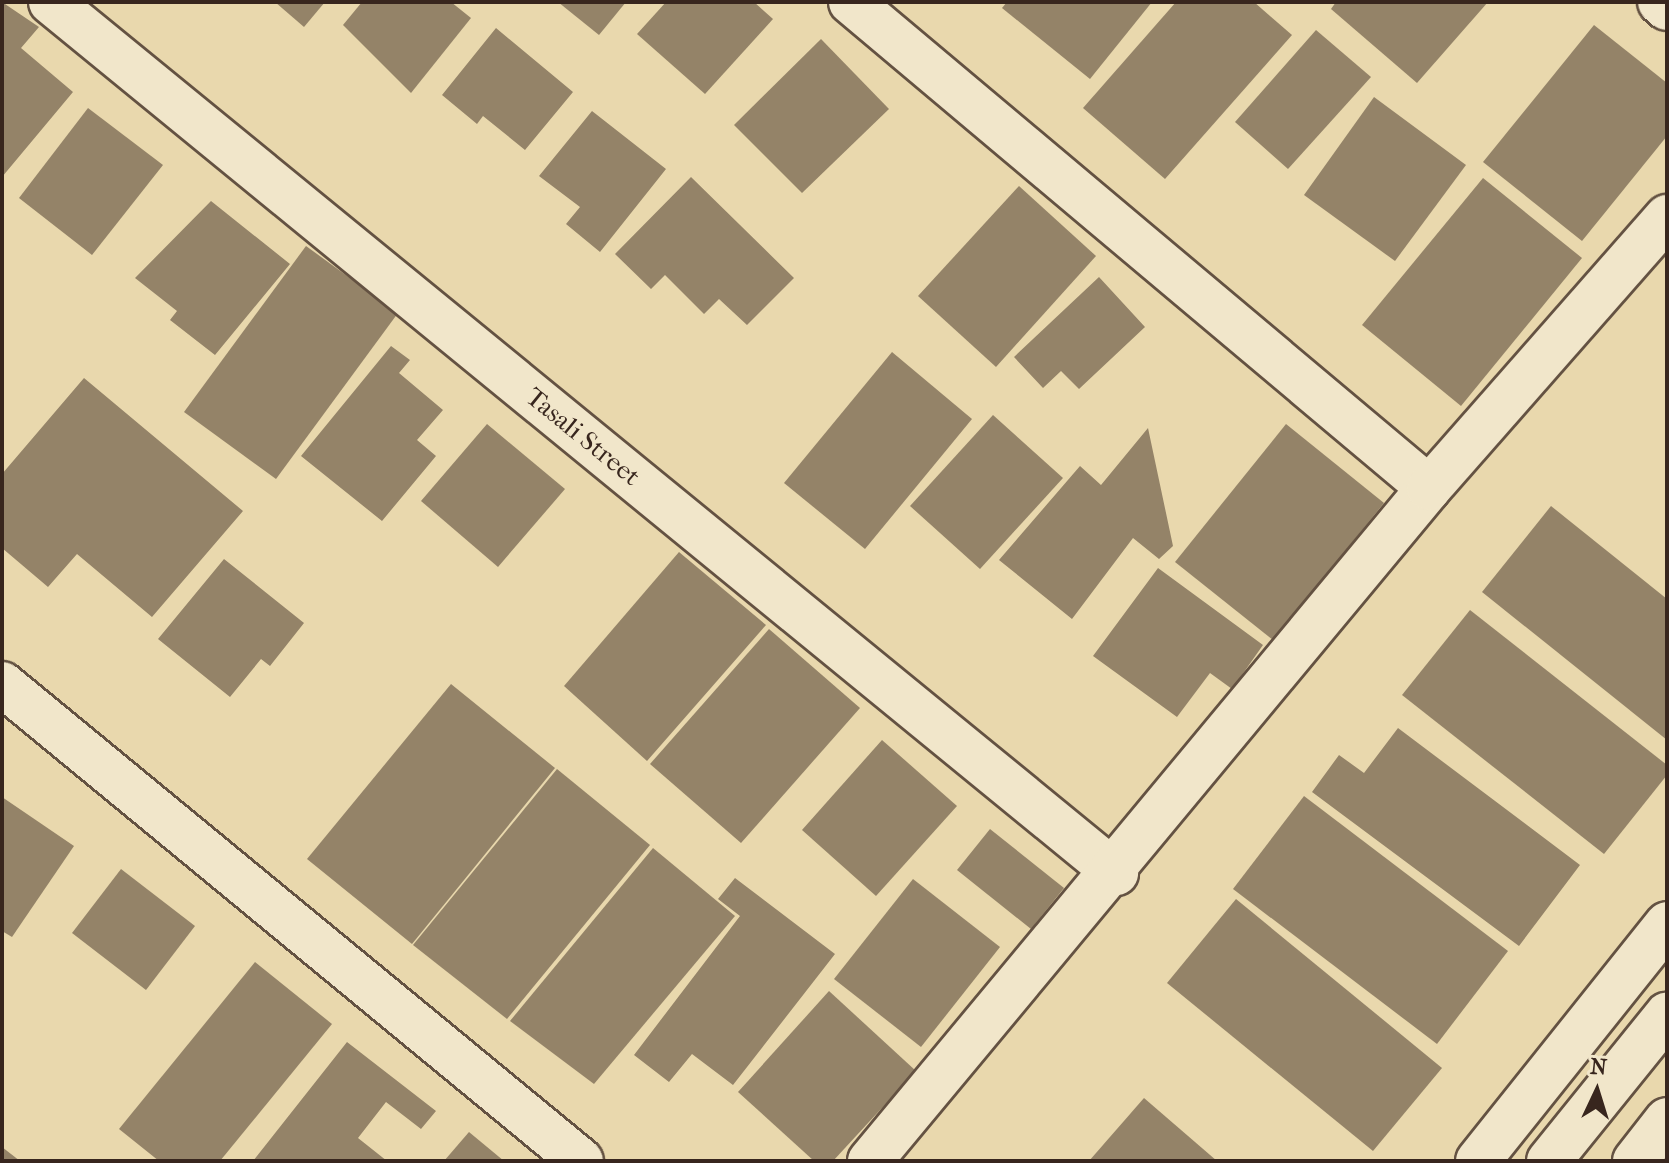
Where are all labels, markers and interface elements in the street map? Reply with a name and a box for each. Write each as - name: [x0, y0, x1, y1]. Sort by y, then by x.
- street label: Tasali Street: [520, 381, 646, 493]
- north arrow: [1557, 1051, 1637, 1131]
- text: N: [1589, 1054, 1608, 1081]

